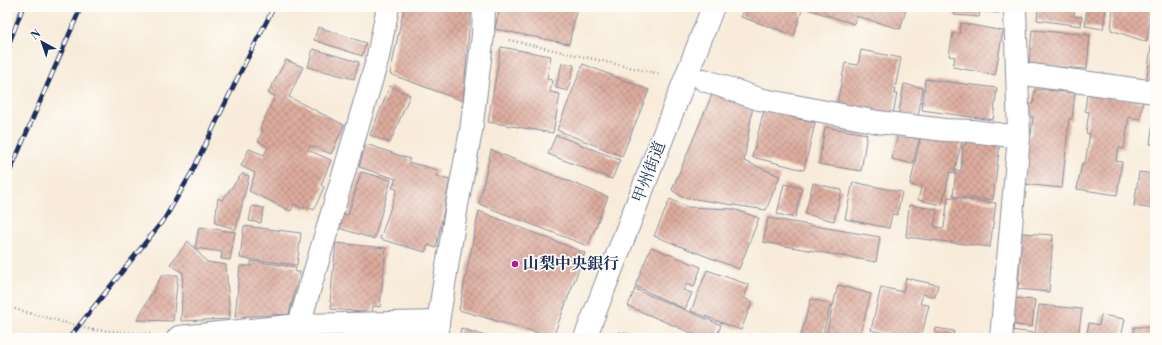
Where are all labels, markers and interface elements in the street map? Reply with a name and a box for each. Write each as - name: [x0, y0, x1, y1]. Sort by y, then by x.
- north arrow: [22, 22, 62, 62]
- text: N: [28, 27, 44, 43]
- street label: 甲州街道: [628, 139, 670, 205]
- place label: 山梨中央銀行: [523, 254, 619, 274]
- marker: 山梨中央銀行: [510, 259, 520, 269]

